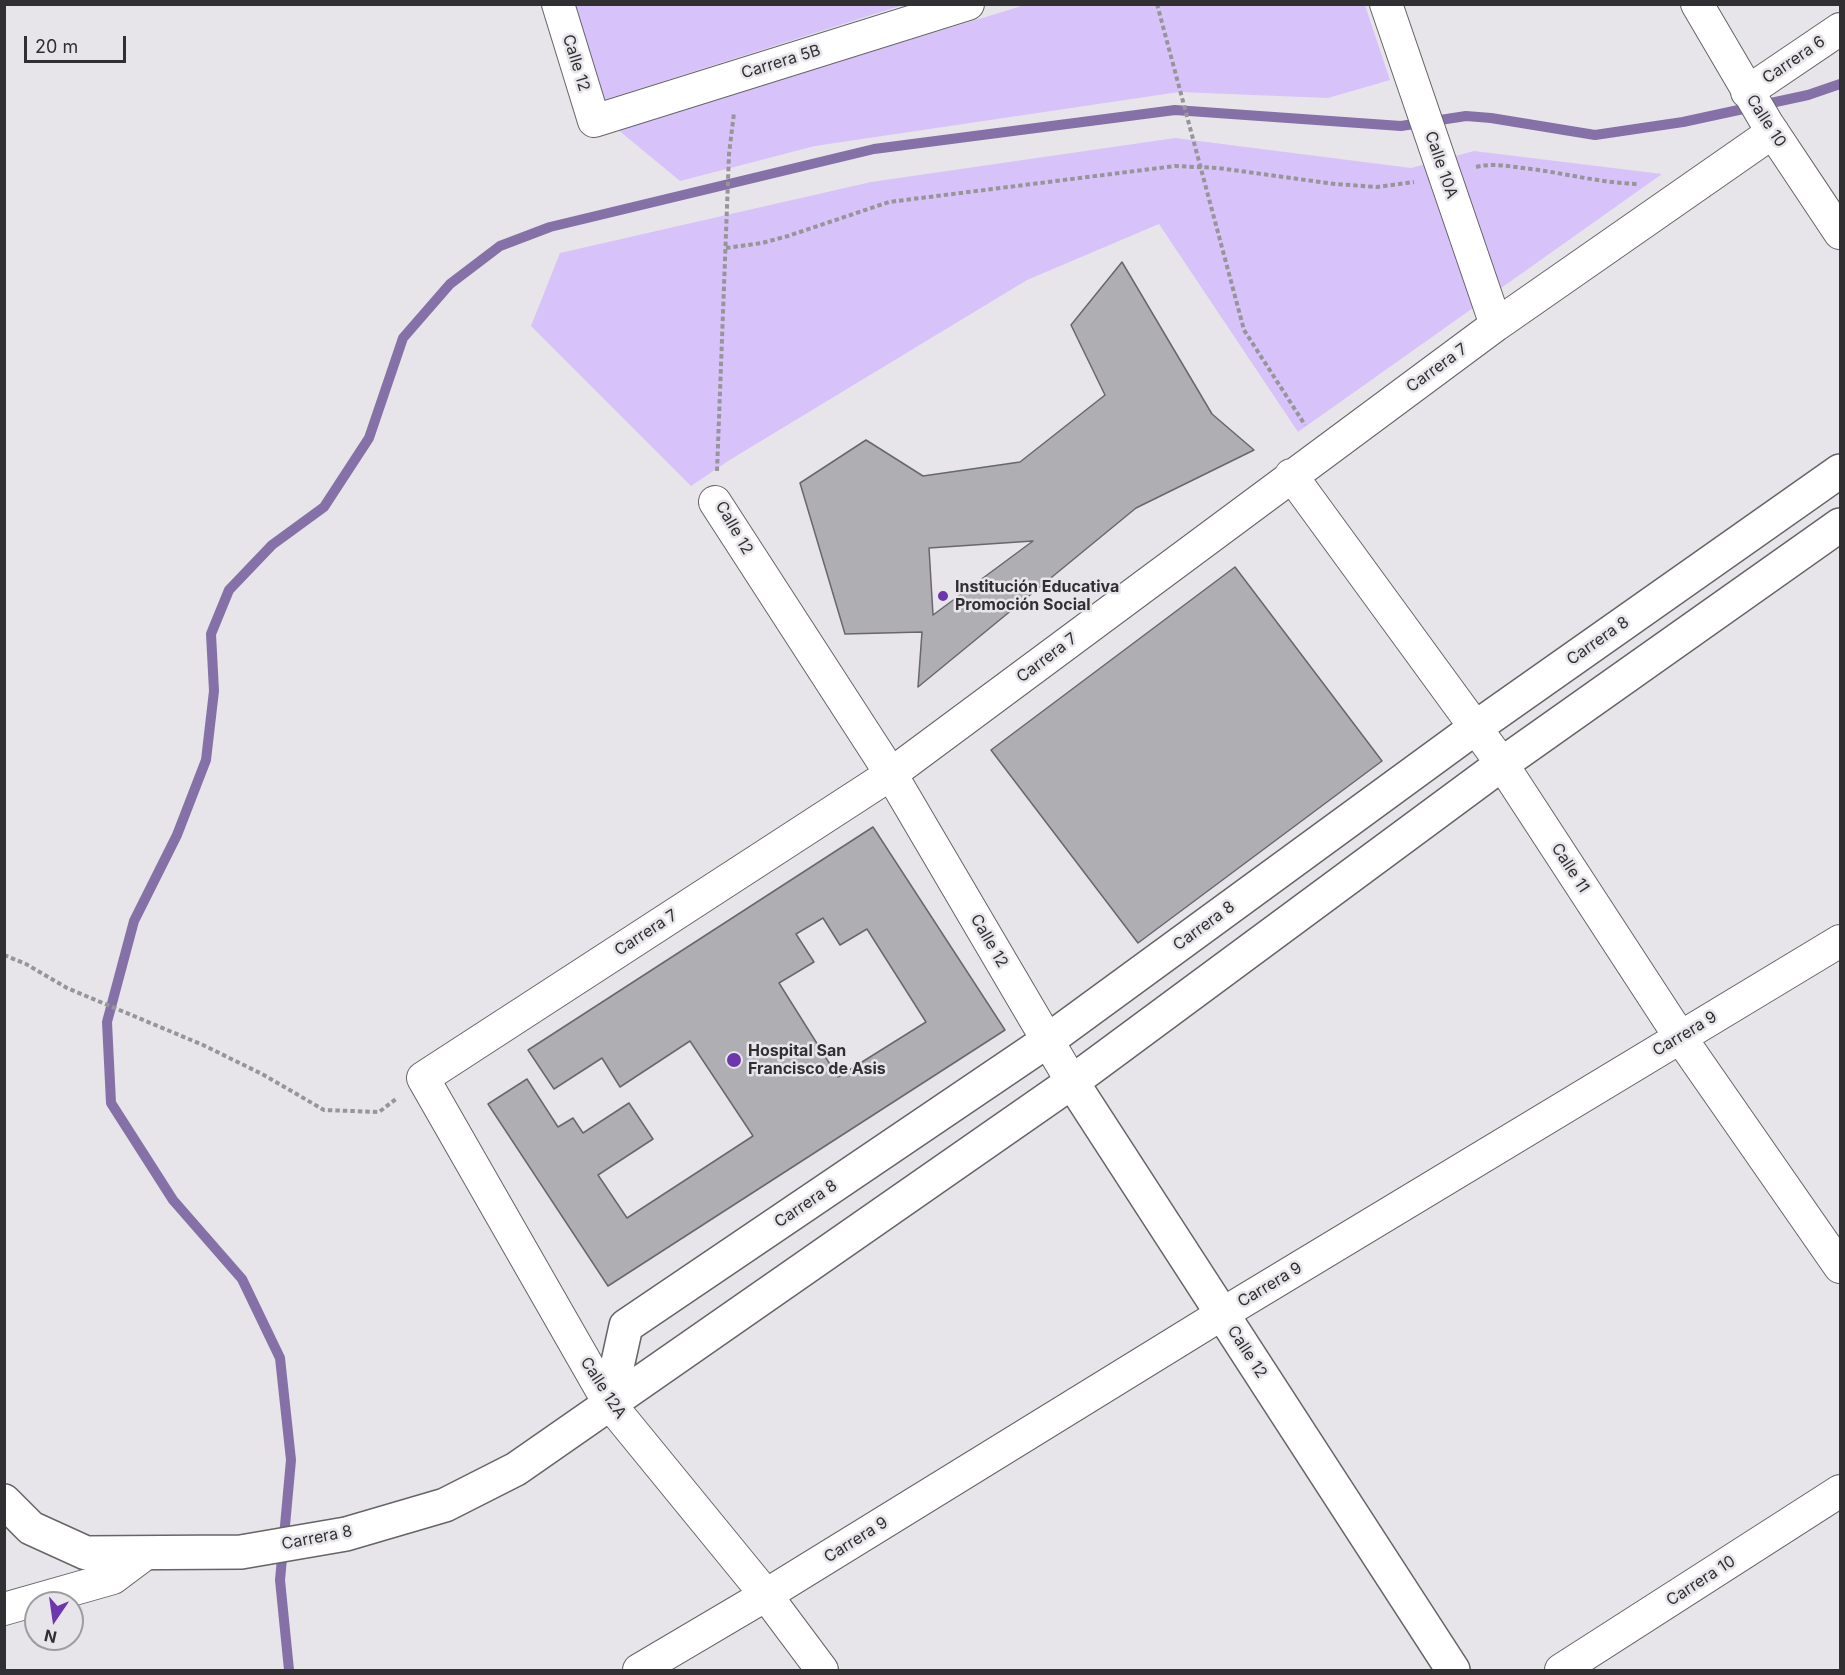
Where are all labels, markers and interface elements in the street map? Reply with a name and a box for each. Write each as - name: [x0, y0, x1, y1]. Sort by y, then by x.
- scale bar: [27, 24, 129, 62]
- street label: Calle 12: [558, 32, 594, 94]
- street label: Carrera 6: [1759, 32, 1829, 88]
- text: 20 m: [35, 36, 78, 57]
- street label: Carrera 5B: [739, 41, 823, 83]
- street label: Calle 10: [1742, 91, 1790, 151]
- street label: Calle 10A: [1421, 129, 1461, 201]
- street label: Carrera 7: [1403, 339, 1471, 397]
- street label: Calle 12: [711, 498, 757, 558]
- place label: Institución Educativa Promoción Social: [955, 577, 1119, 615]
- marker: Institución Educativa Promoción Social: [936, 589, 950, 603]
- street label: Carrera 8: [1563, 613, 1633, 669]
- street label: Carrera 7: [1013, 629, 1081, 687]
- street label: Calle 11: [1547, 840, 1593, 896]
- street label: Carrera 8: [1169, 897, 1239, 955]
- street label: Carrera 7: [611, 906, 681, 960]
- street label: Calle 12: [966, 911, 1012, 971]
- street label: Carrera 9: [1649, 1007, 1721, 1061]
- place label: Hospital San Francisco de Asis: [748, 1041, 886, 1079]
- marker: Hospital San Francisco de Asis: [725, 1051, 743, 1069]
- street label: Carrera 8: [771, 1176, 841, 1232]
- street label: Carrera 9: [1234, 1258, 1306, 1312]
- street label: Calle 12: [1223, 1322, 1271, 1382]
- street label: Calle 12A: [576, 1354, 630, 1422]
- street label: Carrera 9: [821, 1513, 891, 1567]
- street label: Carrera 8: [280, 1522, 354, 1554]
- street label: Carrera 10: [1663, 1552, 1739, 1610]
- north arrow: [24, 1591, 84, 1651]
- text: N: [42, 1625, 59, 1648]

